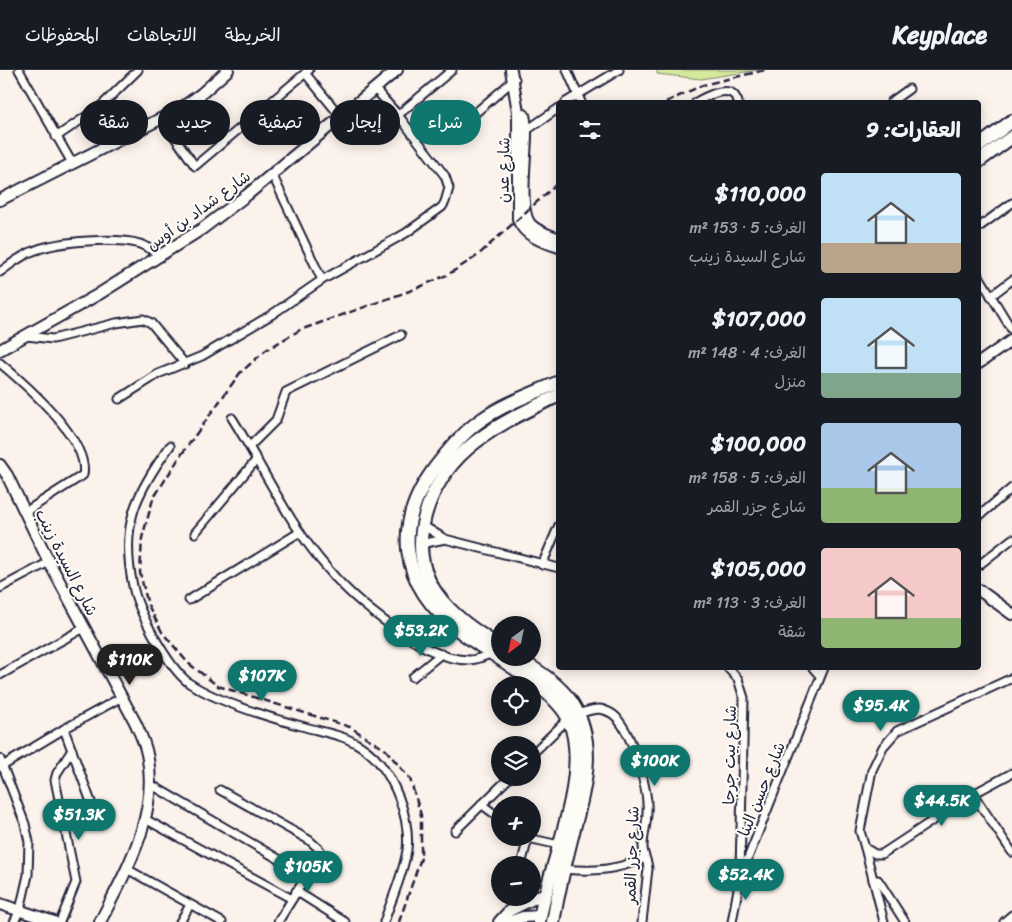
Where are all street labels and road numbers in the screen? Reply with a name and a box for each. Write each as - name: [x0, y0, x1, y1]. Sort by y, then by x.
- street label: شارع عدن: [488, 137, 519, 203]
- street label: شارع شداد بن أوس: [140, 162, 257, 259]
- street label: شارع السيدة زينب: [27, 503, 106, 621]
- street label: شارع بيت جرجا: [714, 705, 745, 805]
- street label: شارع حسن البنا: [729, 737, 794, 841]
- street label: شارع جزر القمر: [615, 805, 648, 907]

